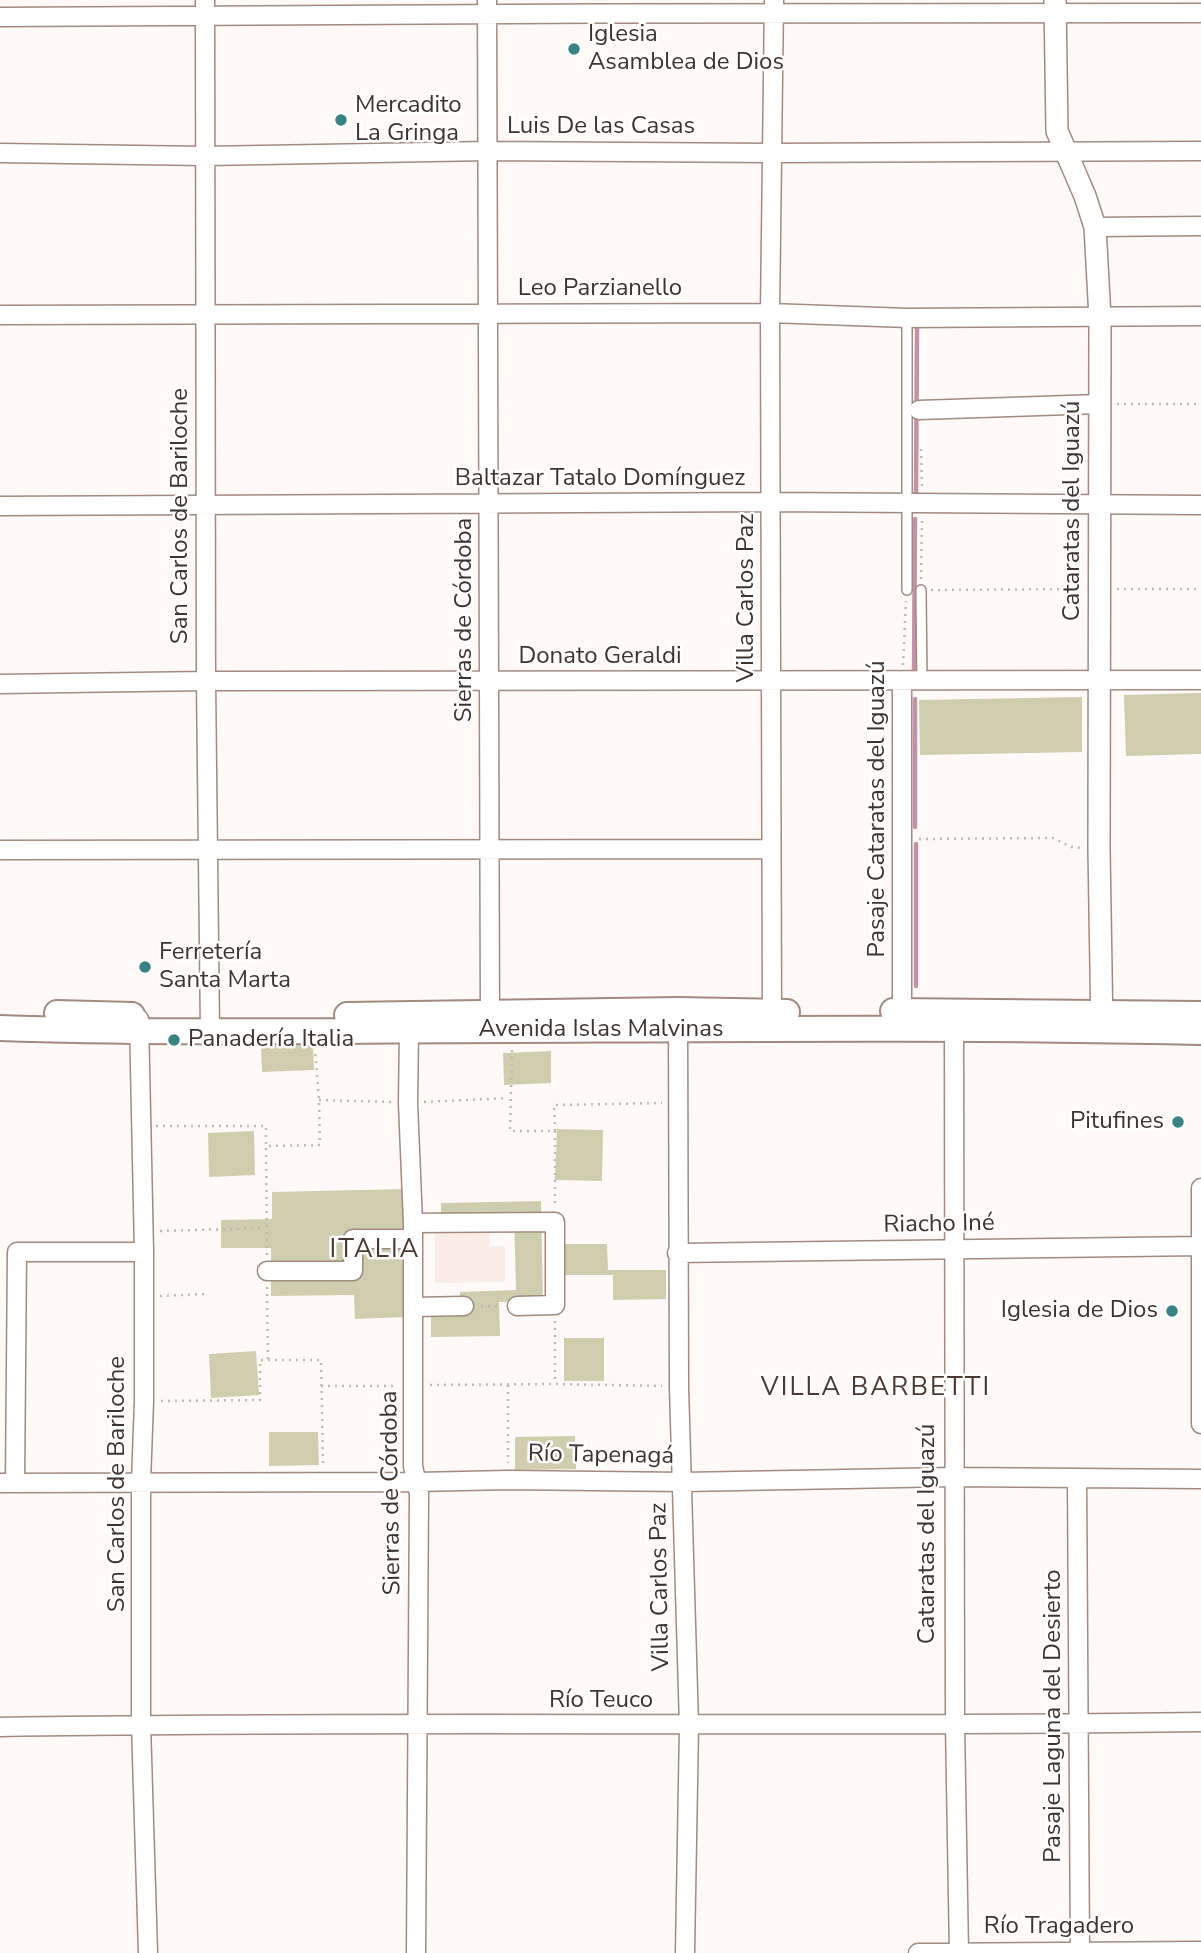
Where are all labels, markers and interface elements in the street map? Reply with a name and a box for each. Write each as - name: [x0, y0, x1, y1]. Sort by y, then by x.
- place label: Iglesia Asamblea de Dios: [588, 21, 784, 77]
- marker: Iglesia Asamblea de Dios: [566, 41, 582, 57]
- place label: Mercadito La Gringa: [355, 92, 462, 148]
- marker: Mercadito La Gringa: [333, 112, 349, 128]
- street label: Luis De las Casas: [507, 113, 695, 141]
- street label: Leo Parzianello: [518, 275, 682, 303]
- street label: San Carlos de Bariloche: [167, 388, 195, 644]
- street label: Cataratas del Iguazú: [1059, 401, 1087, 621]
- street label: Baltazar Tatalo Domínguez: [455, 465, 745, 493]
- street label: Villa Carlos Paz: [733, 514, 761, 682]
- street label: Sierras de Córdoba: [451, 518, 479, 722]
- street label: Donato Geraldi: [518, 643, 682, 671]
- street label: Pasaje Cataratas del Iguazú: [864, 661, 892, 957]
- place label: Ferretería Santa Marta: [159, 939, 291, 995]
- marker: Ferretería Santa Marta: [137, 959, 153, 975]
- street label: Avenida Islas Malvinas: [478, 1016, 724, 1044]
- place label: Panadería Italia: [188, 1026, 354, 1054]
- marker: Panadería Italia: [166, 1032, 182, 1048]
- place label: Pitufines: [1070, 1108, 1164, 1136]
- marker: Pitufines: [1170, 1114, 1186, 1130]
- street label: Riacho Iné: [883, 1210, 995, 1240]
- district label: ITALIA: [330, 1235, 420, 1267]
- place label: Iglesia de Dios: [1001, 1297, 1158, 1325]
- marker: Iglesia de Dios: [1164, 1303, 1180, 1319]
- street label: San Carlos de Bariloche: [104, 1356, 132, 1612]
- district label: VILLA BARBETTI: [763, 1373, 989, 1405]
- street label: Sierras de Córdoba: [376, 1390, 408, 1596]
- street label: Cataratas del Iguazú: [914, 1424, 942, 1644]
- street label: Río Tapenagá: [528, 1440, 674, 1472]
- street label: Villa Carlos Paz: [645, 1502, 677, 1672]
- street label: Pasaje Laguna del Desierto: [1040, 1569, 1068, 1863]
- street label: Río Teuco: [549, 1687, 653, 1715]
- street label: Río Tragadero: [984, 1913, 1134, 1941]

